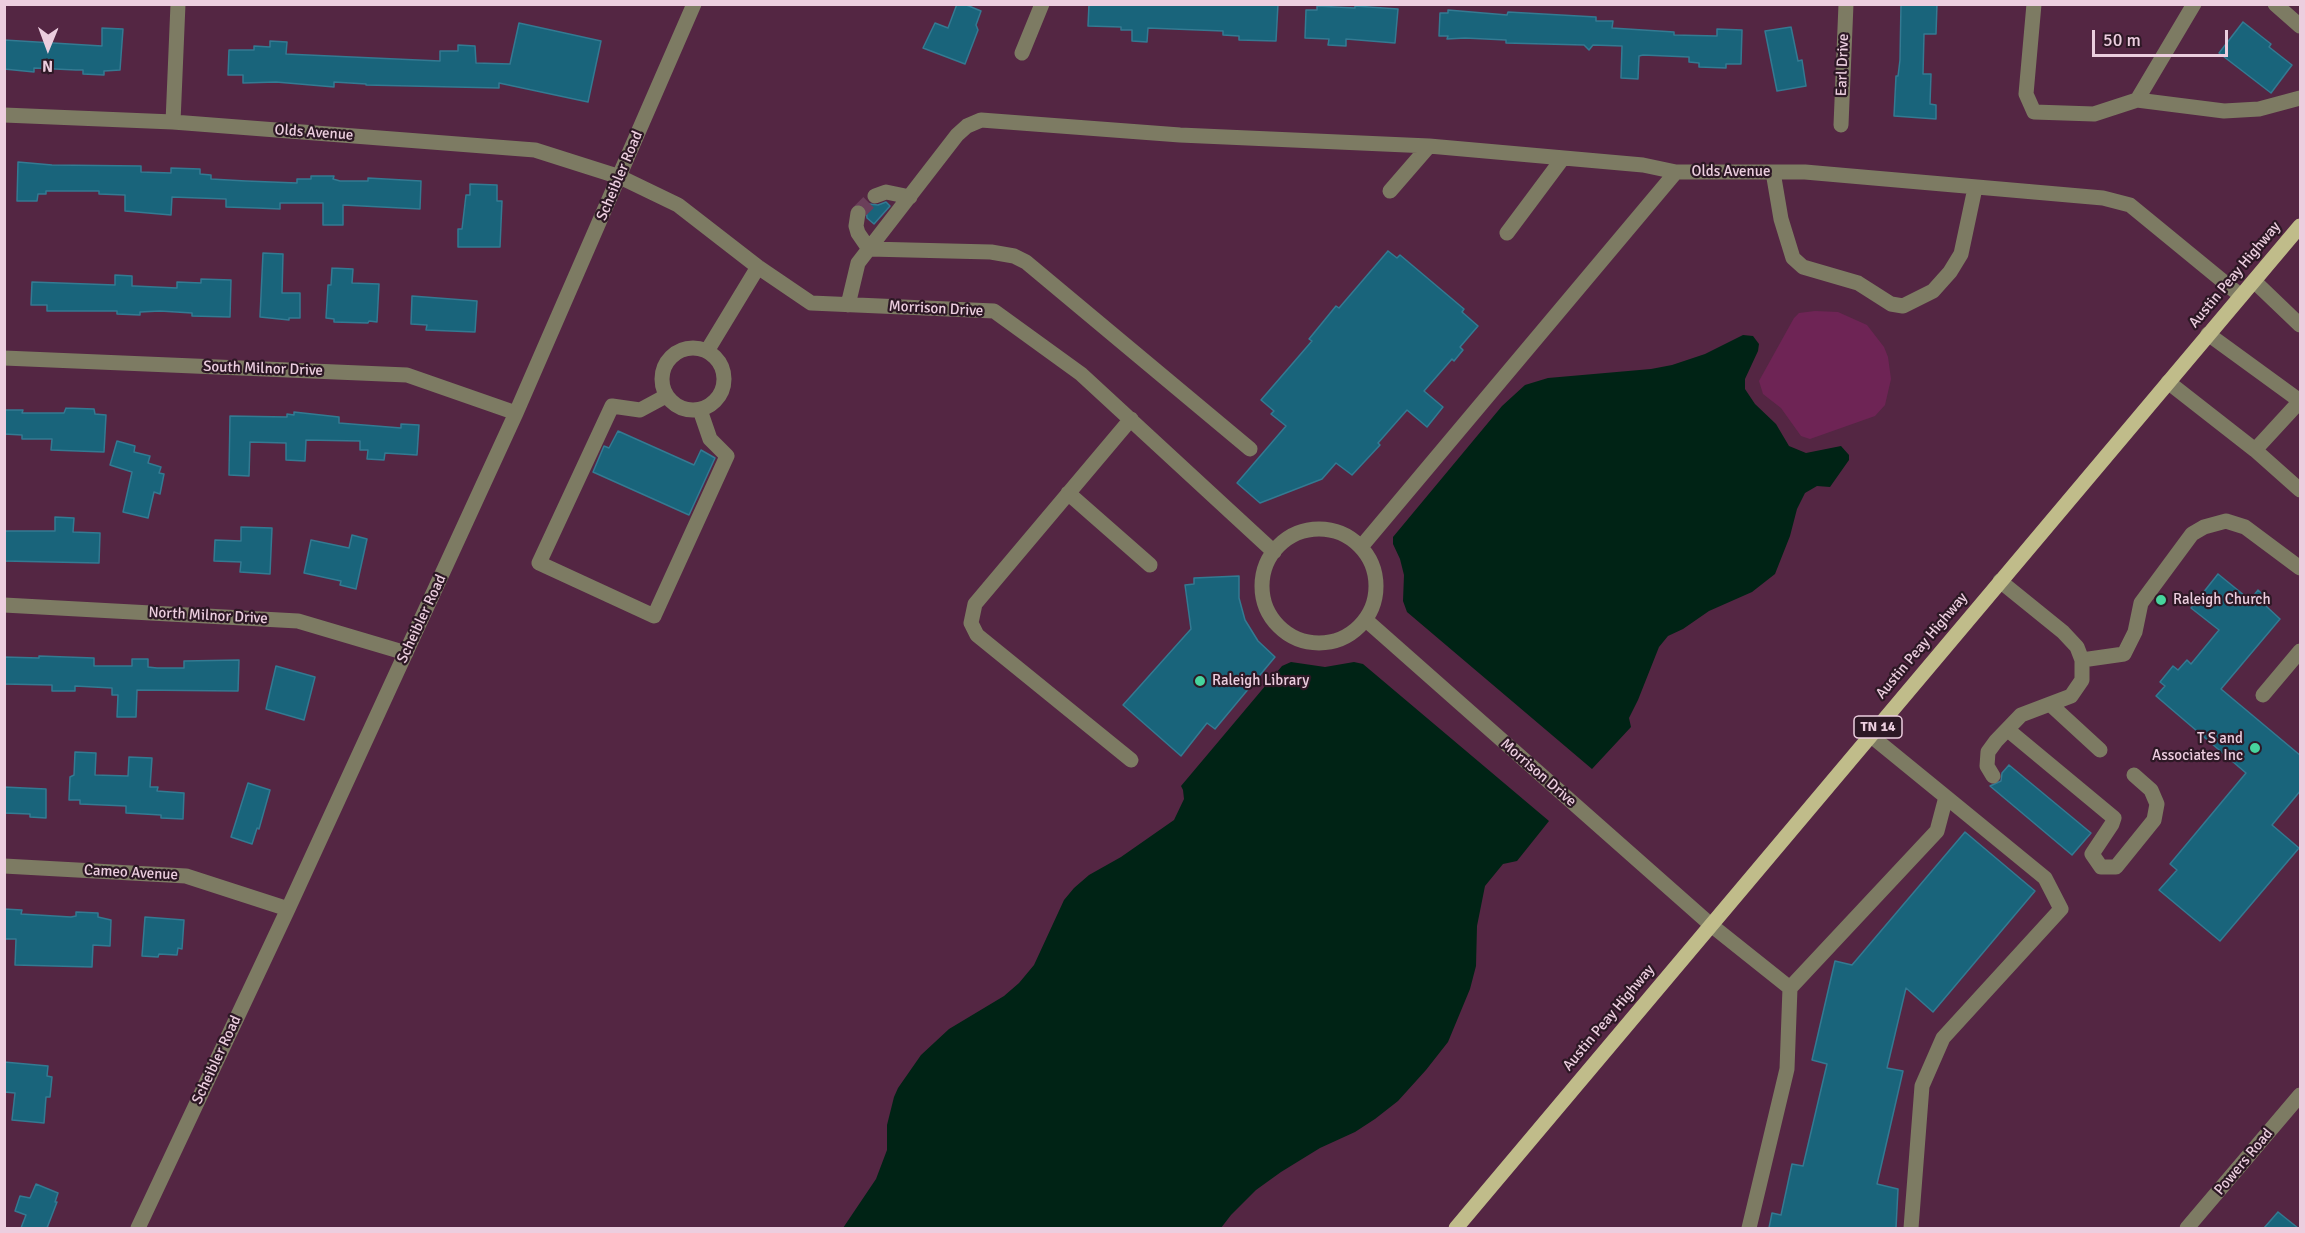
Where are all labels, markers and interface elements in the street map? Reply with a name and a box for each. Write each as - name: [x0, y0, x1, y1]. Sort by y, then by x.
- north arrow: [18, 18, 78, 78]
- scale bar: [2095, 18, 2232, 56]
- text: 50 m: [2103, 29, 2141, 51]
- street label: Earl Drive: [1833, 33, 1853, 97]
- text: N: [42, 56, 53, 76]
- street label: Olds Avenue: [274, 121, 354, 145]
- street label: Scheibler Road: [593, 128, 647, 224]
- street label: Olds Avenue: [1692, 163, 1770, 181]
- street label: Austin Peay Highway: [2185, 218, 2285, 332]
- street label: Morrison Drive: [888, 298, 984, 320]
- street label: South Milnor Drive: [203, 358, 323, 380]
- street label: Scheibler Road: [394, 572, 450, 666]
- street label: Austin Peay Highway: [1872, 589, 1972, 703]
- place label: Raleigh Church: [2173, 591, 2271, 609]
- marker: Raleigh Church: [2154, 593, 2168, 607]
- street label: North Milnor Drive: [148, 604, 268, 628]
- place label: Raleigh Library: [1212, 672, 1309, 690]
- marker: Raleigh Library: [1193, 674, 1207, 688]
- road number: TN 14: [1854, 716, 1902, 738]
- place label: T S and Associates Inc: [2152, 730, 2243, 765]
- street label: Morrison Drive: [1496, 735, 1580, 811]
- marker: T S and Associates Inc: [2248, 741, 2262, 755]
- street label: Cameo Avenue: [84, 862, 178, 884]
- street label: Austin Peay Highway: [1559, 961, 1659, 1075]
- street label: Scheibler Road: [189, 1013, 245, 1107]
- street label: Powers Road: [2211, 1125, 2277, 1199]

